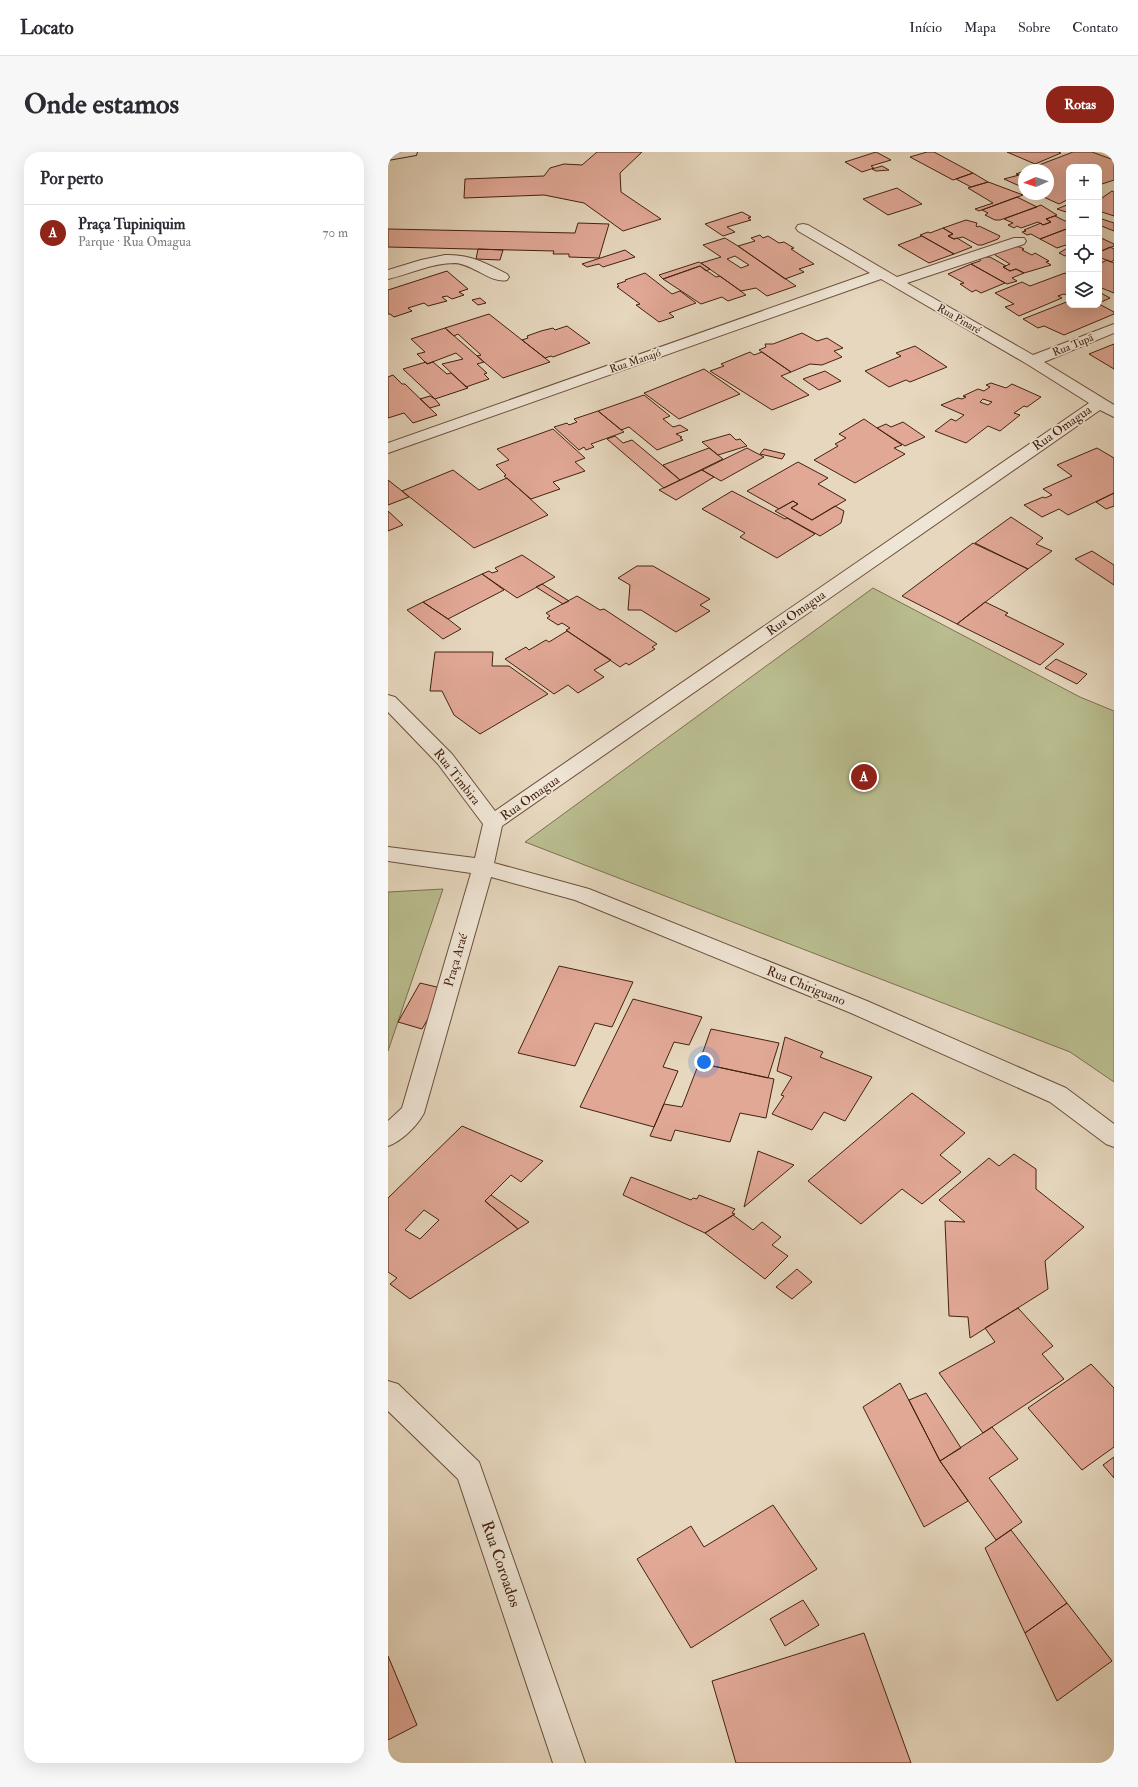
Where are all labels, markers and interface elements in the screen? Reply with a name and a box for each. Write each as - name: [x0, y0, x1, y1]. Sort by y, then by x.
- text: Locato: [20, 16, 74, 40]
- text: Início: [909, 19, 942, 36]
- text: Mapa: [964, 19, 996, 36]
- text: Sobre: [1018, 19, 1050, 36]
- text: Contato: [1072, 19, 1118, 36]
- button: Rotas: [1046, 86, 1114, 123]
- text: Onde estamos: [24, 87, 179, 122]
- north arrow: [1018, 164, 1054, 200]
- map controls: [1066, 164, 1102, 308]
- button: +: [1066, 164, 1102, 200]
- text: Por perto: [40, 168, 103, 189]
- button: −: [1066, 200, 1102, 236]
- text: Praça Tupiniquim: [78, 215, 185, 234]
- text: A: [49, 225, 57, 241]
- text: 70 m: [323, 225, 348, 241]
- text: Parque · Rua Omagua: [78, 234, 191, 250]
- button: locate: [1066, 236, 1102, 272]
- button: layers: [1066, 272, 1102, 308]
- street label: Rua Pinaré: [935, 301, 984, 337]
- street label: Rua Tupã: [1051, 331, 1096, 360]
- street label: Rua Manajó: [608, 346, 663, 377]
- street label: Rua Omagua: [1029, 401, 1095, 454]
- street label: Rua Omagua: [763, 586, 829, 639]
- street label: Rua Timbira: [430, 746, 484, 809]
- pin: A: [851, 762, 877, 792]
- street label: Rua Omagua: [497, 771, 563, 824]
- street label: Praça Araé: [441, 931, 471, 989]
- street label: Rua Chiriguano: [764, 963, 848, 1009]
- your location: [694, 1052, 714, 1072]
- street label: Rua Coroados: [477, 1518, 525, 1610]

